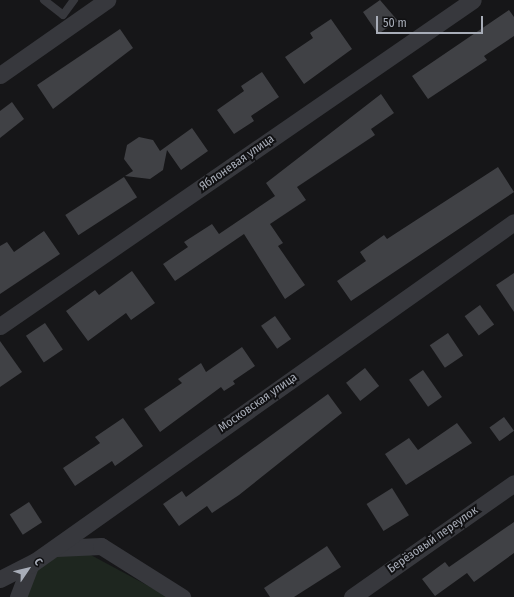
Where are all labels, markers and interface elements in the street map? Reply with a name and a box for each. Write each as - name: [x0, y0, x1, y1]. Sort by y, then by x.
- scale bar: [378, 8, 485, 34]
- text: 50 m: [383, 16, 407, 30]
- street label: Яблоневая улица: [197, 132, 277, 194]
- street label: Московская улица: [216, 370, 300, 436]
- street label: Берёзовый переулок: [385, 503, 481, 577]
- north arrow: [8, 549, 48, 589]
- text: С: [31, 556, 45, 568]

